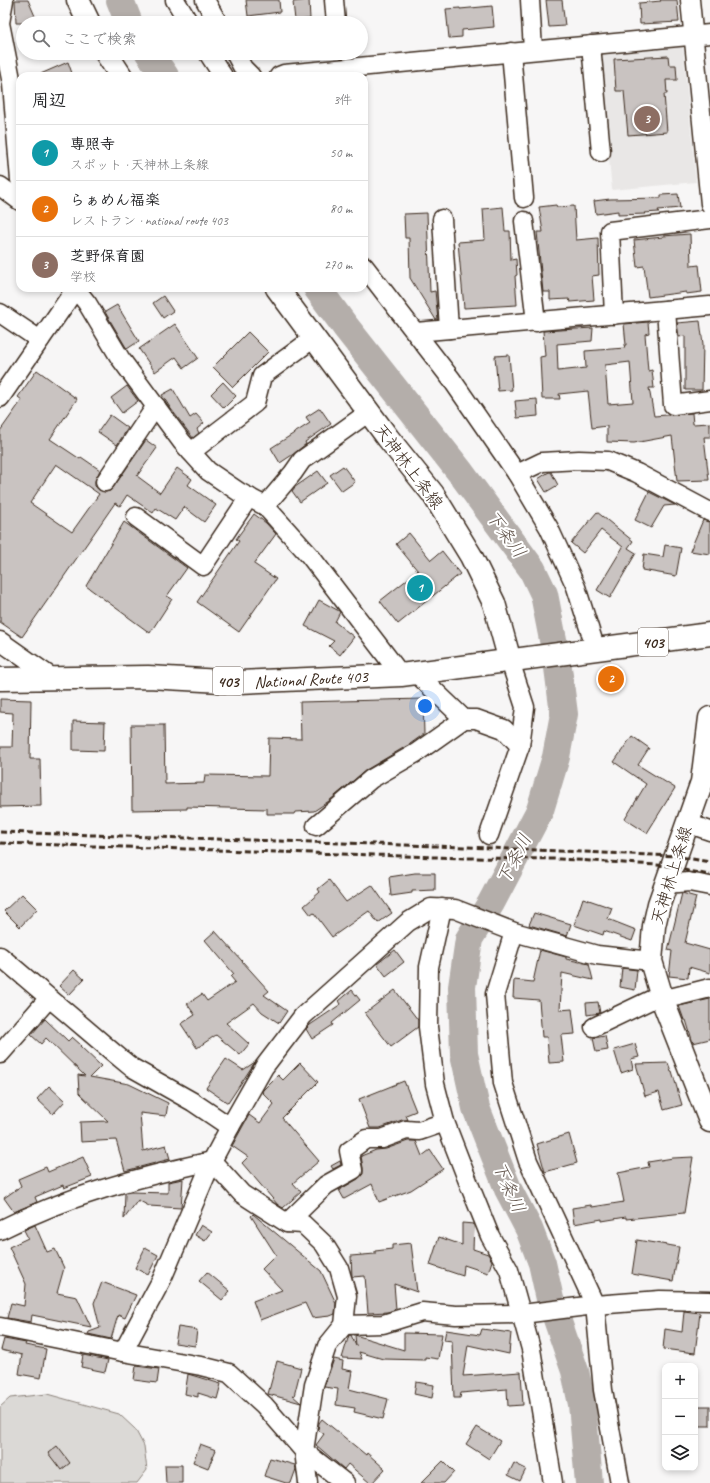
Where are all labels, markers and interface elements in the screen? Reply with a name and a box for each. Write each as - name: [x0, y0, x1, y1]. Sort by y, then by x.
- search box: [16, 16, 368, 60]
- icon: search: [30, 27, 52, 49]
- text: ここで検索: [62, 30, 137, 49]
- text: 周辺: [32, 90, 66, 111]
- text: 3件: [333, 92, 352, 108]
- pin: 3: [634, 104, 660, 134]
- text: 専照寺: [70, 135, 115, 154]
- text: 1: [42, 145, 48, 161]
- text: 50 m: [330, 145, 352, 161]
- text: スポット · 天神林上条線: [70, 157, 209, 173]
- text: らぁめん福楽: [70, 191, 160, 210]
- text: 2: [42, 201, 48, 217]
- text: 80 m: [330, 201, 352, 217]
- text: レストラン · national route 403: [70, 213, 228, 229]
- text: 芝野保育園: [70, 247, 145, 266]
- text: 3: [42, 257, 48, 273]
- text: 270 m: [324, 257, 352, 273]
- text: 学校: [70, 269, 96, 285]
- street label: 天神林上条線: [370, 419, 448, 513]
- water label: 下条川: [481, 506, 531, 562]
- pin: 1: [407, 573, 433, 603]
- road number: 403: [638, 628, 668, 656]
- pin: 2: [598, 664, 624, 694]
- street label: National Route 403: [254, 666, 370, 693]
- road number: 403: [213, 667, 243, 695]
- your location: [415, 696, 435, 716]
- street label: 天神林上条線: [647, 823, 696, 927]
- water label: 下条川: [492, 830, 536, 888]
- water label: 下条川: [488, 1158, 530, 1216]
- map controls: [662, 1363, 698, 1471]
- button: +: [662, 1363, 698, 1399]
- button: −: [662, 1399, 698, 1435]
- button: layers: [662, 1435, 698, 1471]

